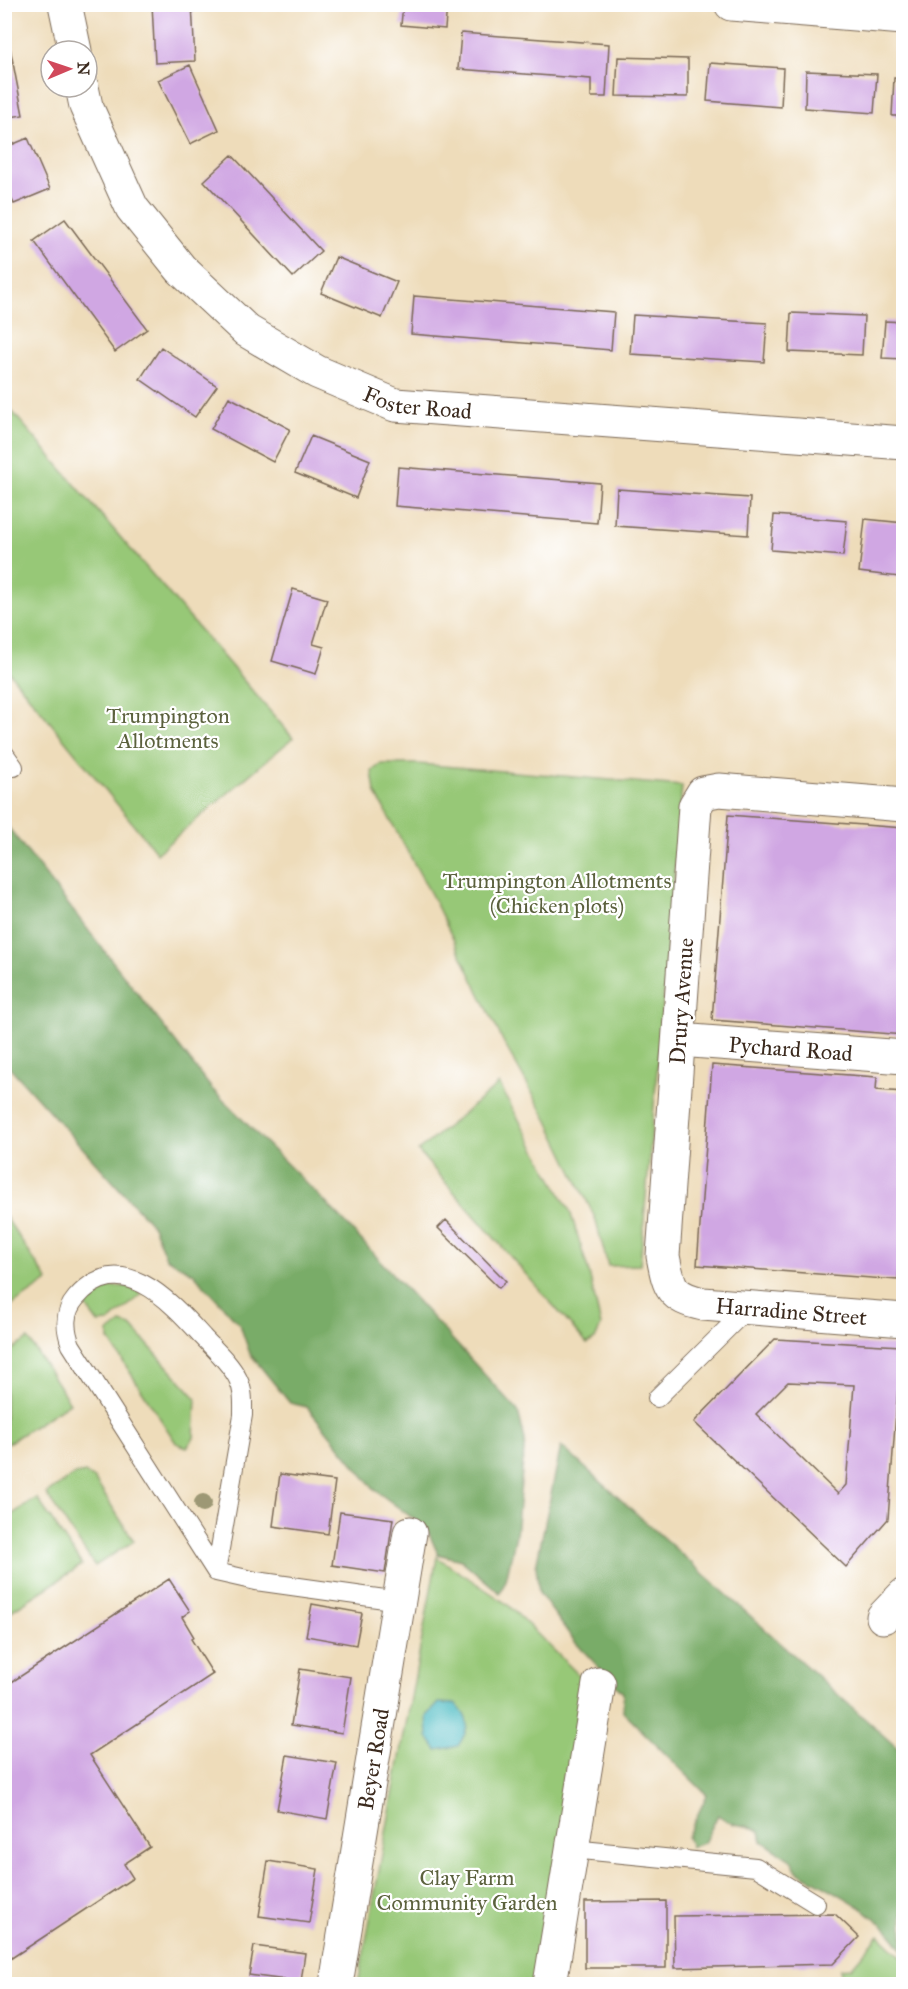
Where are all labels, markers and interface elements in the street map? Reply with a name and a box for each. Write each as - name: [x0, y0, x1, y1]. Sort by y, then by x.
- north arrow: [39, 39, 99, 99]
- text: N: [74, 61, 93, 76]
- street label: Foster Road: [359, 380, 473, 425]
- park label: Trumpington Allotments: [106, 702, 230, 754]
- park label: Trumpington Allotments (Chicken plots): [443, 867, 671, 919]
- street label: Drury Avenue: [664, 937, 699, 1065]
- street label: Pychard Road: [728, 1031, 854, 1067]
- street label: Harradine Street: [715, 1292, 868, 1331]
- street label: Beyer Road: [352, 1706, 395, 1812]
- park label: Clay Farm Community Garden: [376, 1864, 558, 1916]

